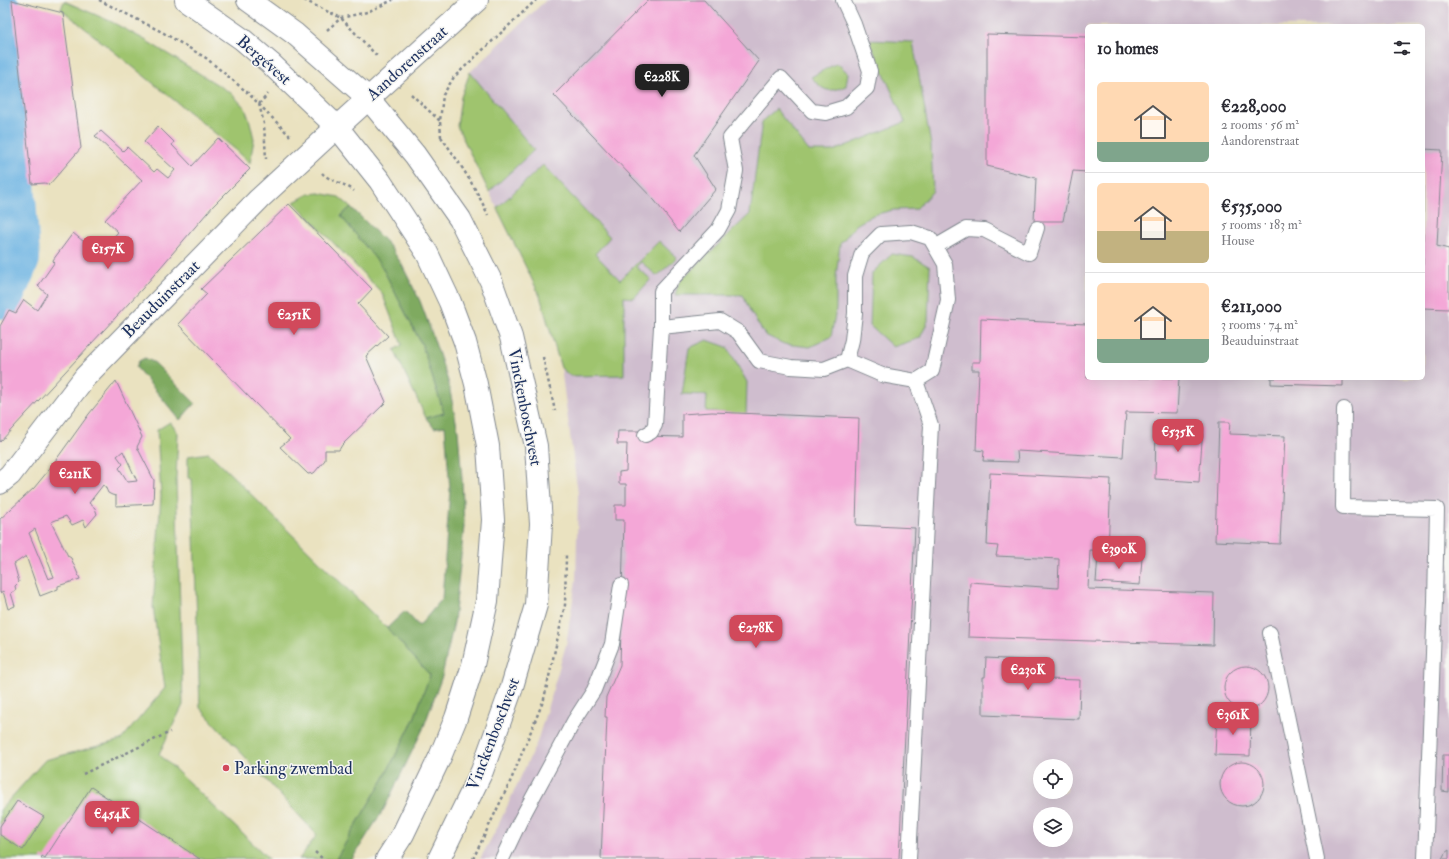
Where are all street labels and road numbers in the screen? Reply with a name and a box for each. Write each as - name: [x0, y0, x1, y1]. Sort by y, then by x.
- street label: Aandorenstraat: [361, 21, 452, 106]
- street label: Bergévest: [232, 31, 296, 90]
- street label: Beauduinstraat: [118, 255, 205, 342]
- street label: Vinckenboschvest: [503, 346, 547, 468]
- street label: Vinckenboschvest: [462, 674, 524, 793]

